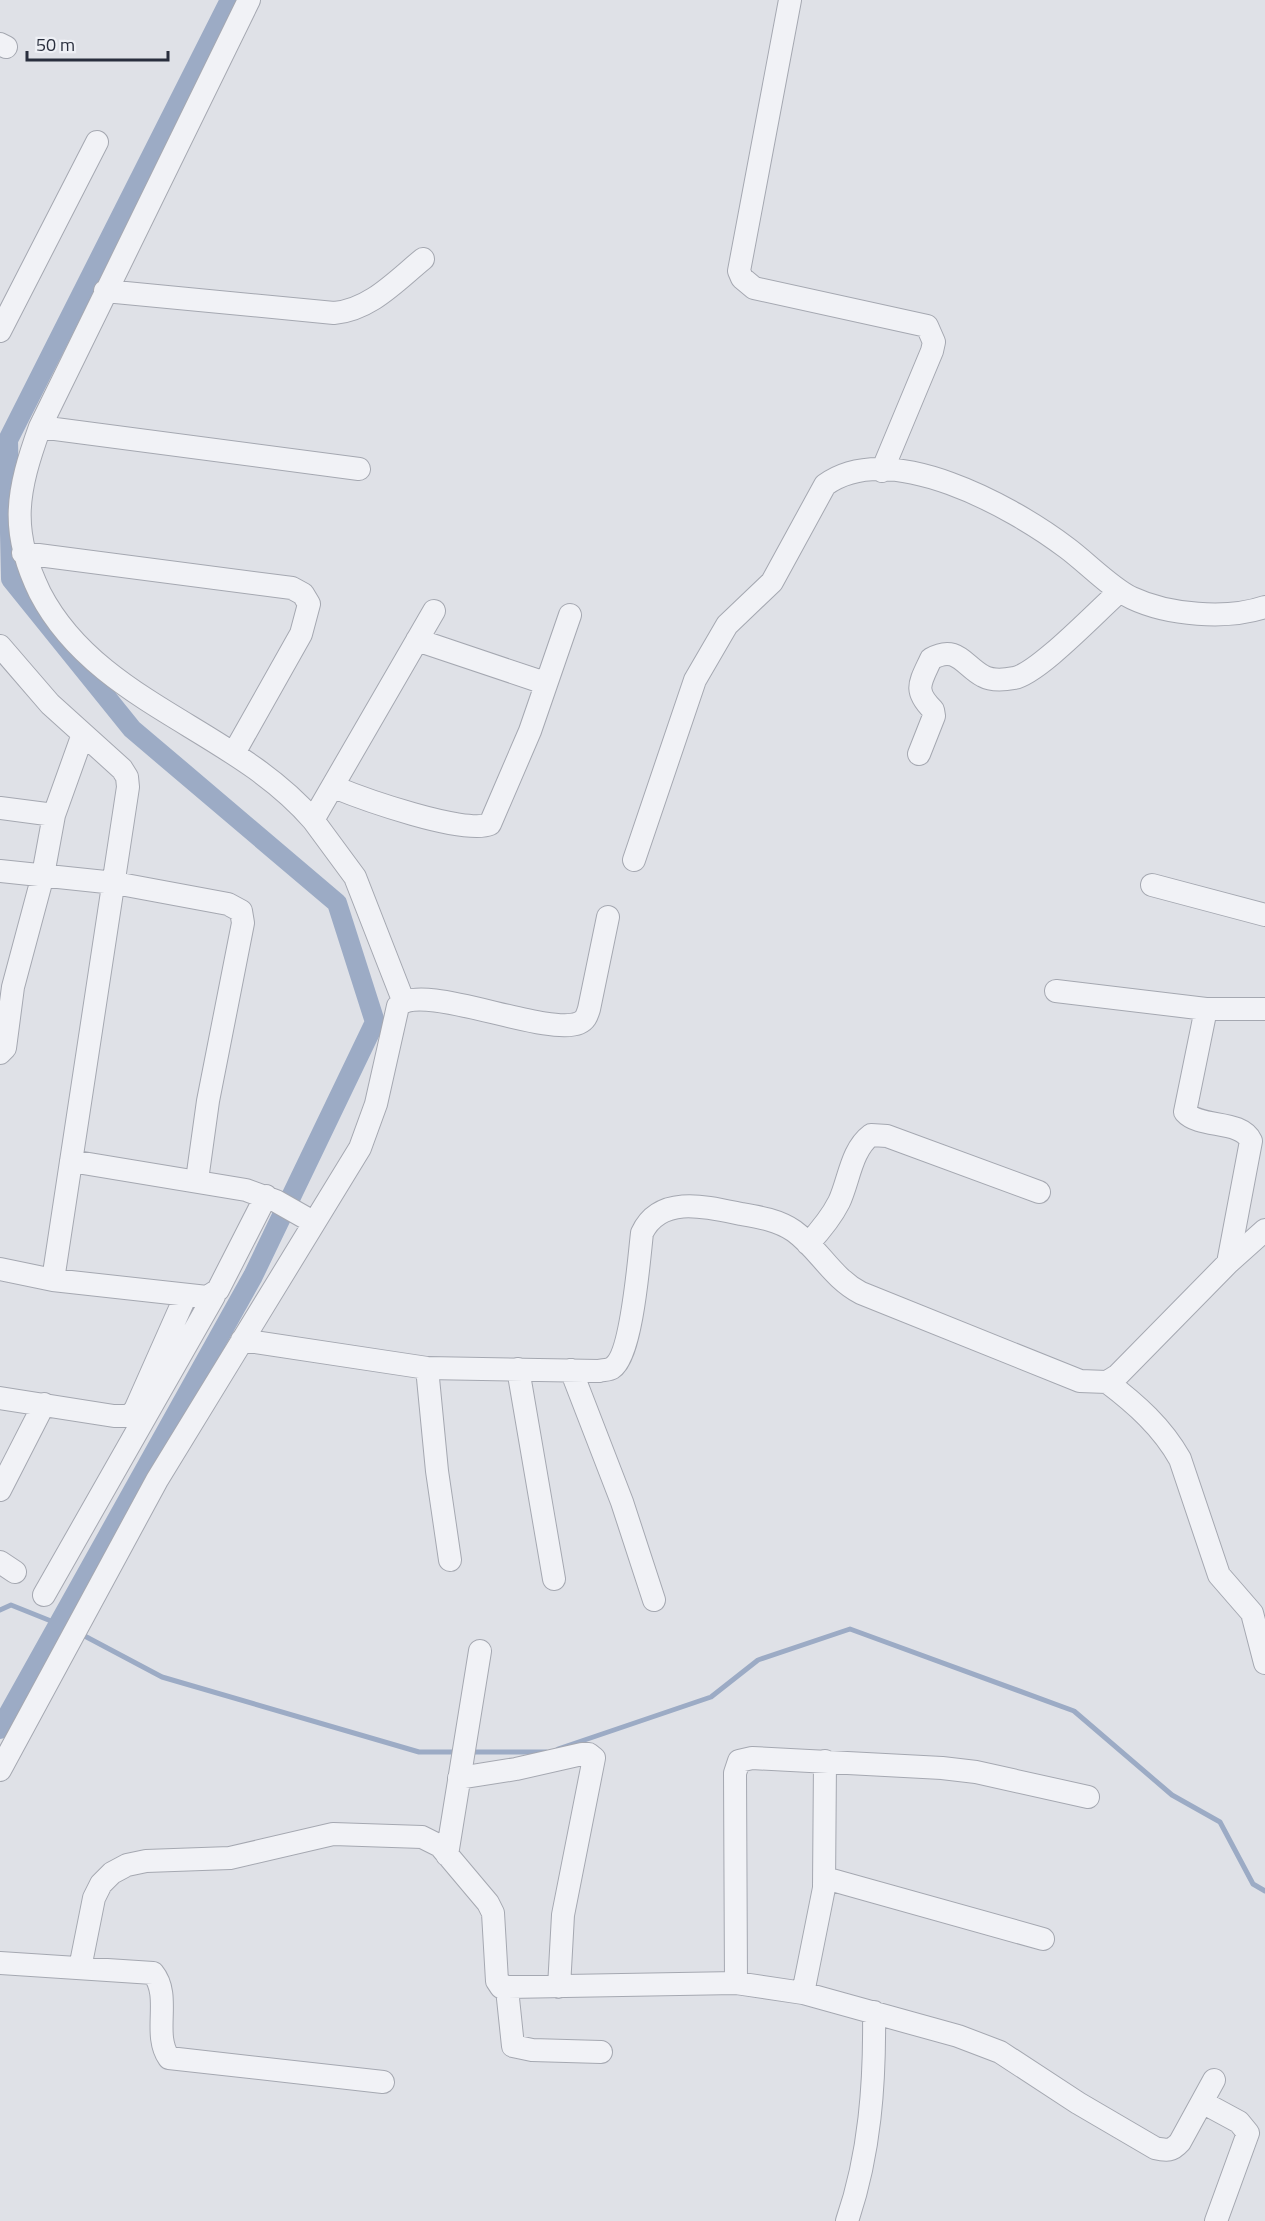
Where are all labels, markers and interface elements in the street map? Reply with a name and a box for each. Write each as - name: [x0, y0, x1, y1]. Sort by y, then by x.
- scale bar: [27, 24, 168, 62]
- text: 50 m: [36, 31, 75, 58]

